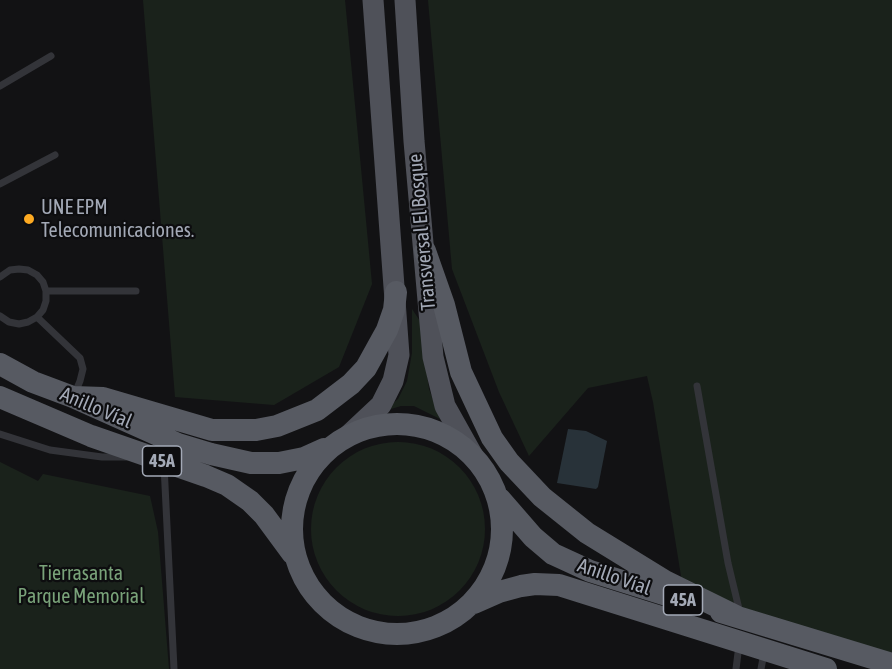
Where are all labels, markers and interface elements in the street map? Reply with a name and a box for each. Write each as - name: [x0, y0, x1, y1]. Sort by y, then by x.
- street label: Transversal El Bosque: [403, 153, 441, 311]
- place label: UNE EPM Telecomunicaciones.: [41, 196, 194, 243]
- marker: UNE EPM Telecomunicaciones.: [22, 212, 36, 226]
- street label: Anillo Víal: [56, 382, 136, 434]
- road number: 45A: [142, 446, 182, 476]
- street label: Anillo Víal: [574, 553, 654, 601]
- park label: Tierrasanta Parque Memorial: [18, 562, 144, 609]
- road number: 45A: [664, 585, 702, 615]

